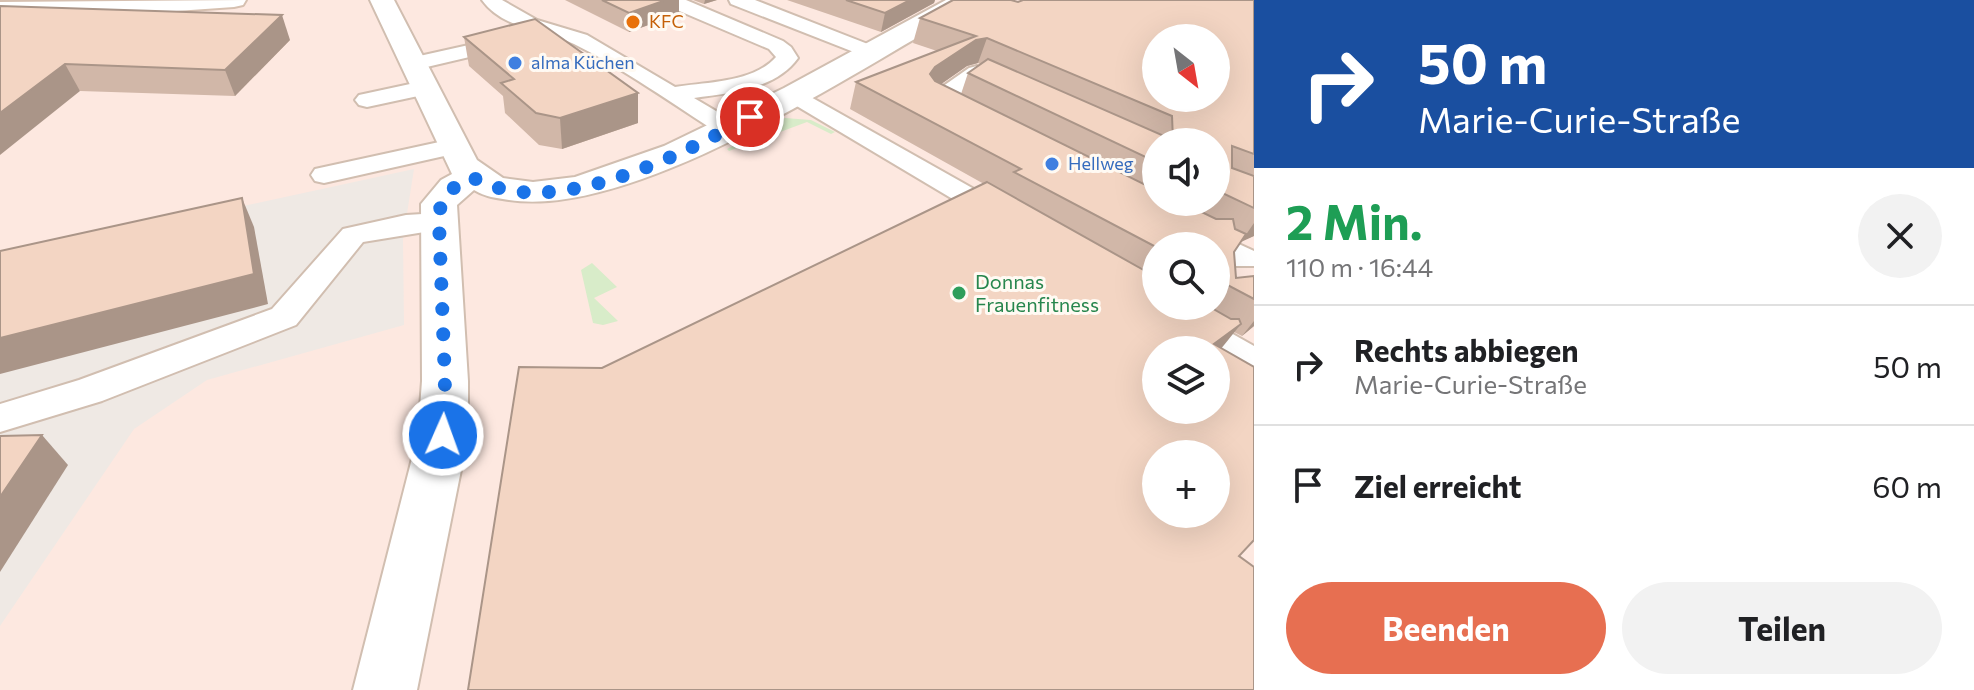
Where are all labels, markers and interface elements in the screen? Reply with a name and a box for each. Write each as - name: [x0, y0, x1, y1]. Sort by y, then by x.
- place label: KFC: [649, 10, 684, 32]
- marker: KFC: [624, 13, 642, 31]
- north arrow: [1142, 24, 1230, 112]
- map controls: [1142, 24, 1230, 528]
- text: 50 m: [1418, 27, 1547, 96]
- icon: right: [1286, 32, 1390, 136]
- place label: alma Küchen: [531, 51, 634, 73]
- marker: alma Küchen: [506, 54, 524, 72]
- pin: [716, 83, 784, 151]
- icon: arrive: [728, 95, 772, 139]
- text: Marie-Curie-Straße: [1418, 96, 1741, 140]
- button: sound: [1142, 128, 1230, 216]
- place label: Hellweg: [1068, 152, 1134, 174]
- marker: Hellweg: [1043, 155, 1061, 173]
- text: 2 Min.: [1286, 191, 1423, 250]
- button: close: [1858, 194, 1942, 278]
- button: search: [1142, 232, 1230, 320]
- text: 110 m · 16:44: [1286, 251, 1433, 282]
- place label: Donnas Frauenfitness: [975, 269, 1099, 316]
- marker: Donnas Frauenfitness: [950, 284, 968, 302]
- text: Rechts abbiegen: [1354, 331, 1579, 368]
- button: layers: [1142, 336, 1230, 424]
- icon: right: [1286, 343, 1330, 387]
- text: 50 m: [1873, 347, 1942, 384]
- text: Marie-Curie-Straße: [1354, 368, 1587, 399]
- position arrow: [401, 393, 485, 477]
- button: +: [1142, 440, 1230, 528]
- icon: arrive: [1286, 463, 1330, 507]
- text: Ziel erreicht: [1354, 467, 1522, 504]
- text: 60 m: [1872, 467, 1942, 504]
- button: Beenden: [1286, 582, 1606, 674]
- button: Teilen: [1622, 582, 1942, 674]

